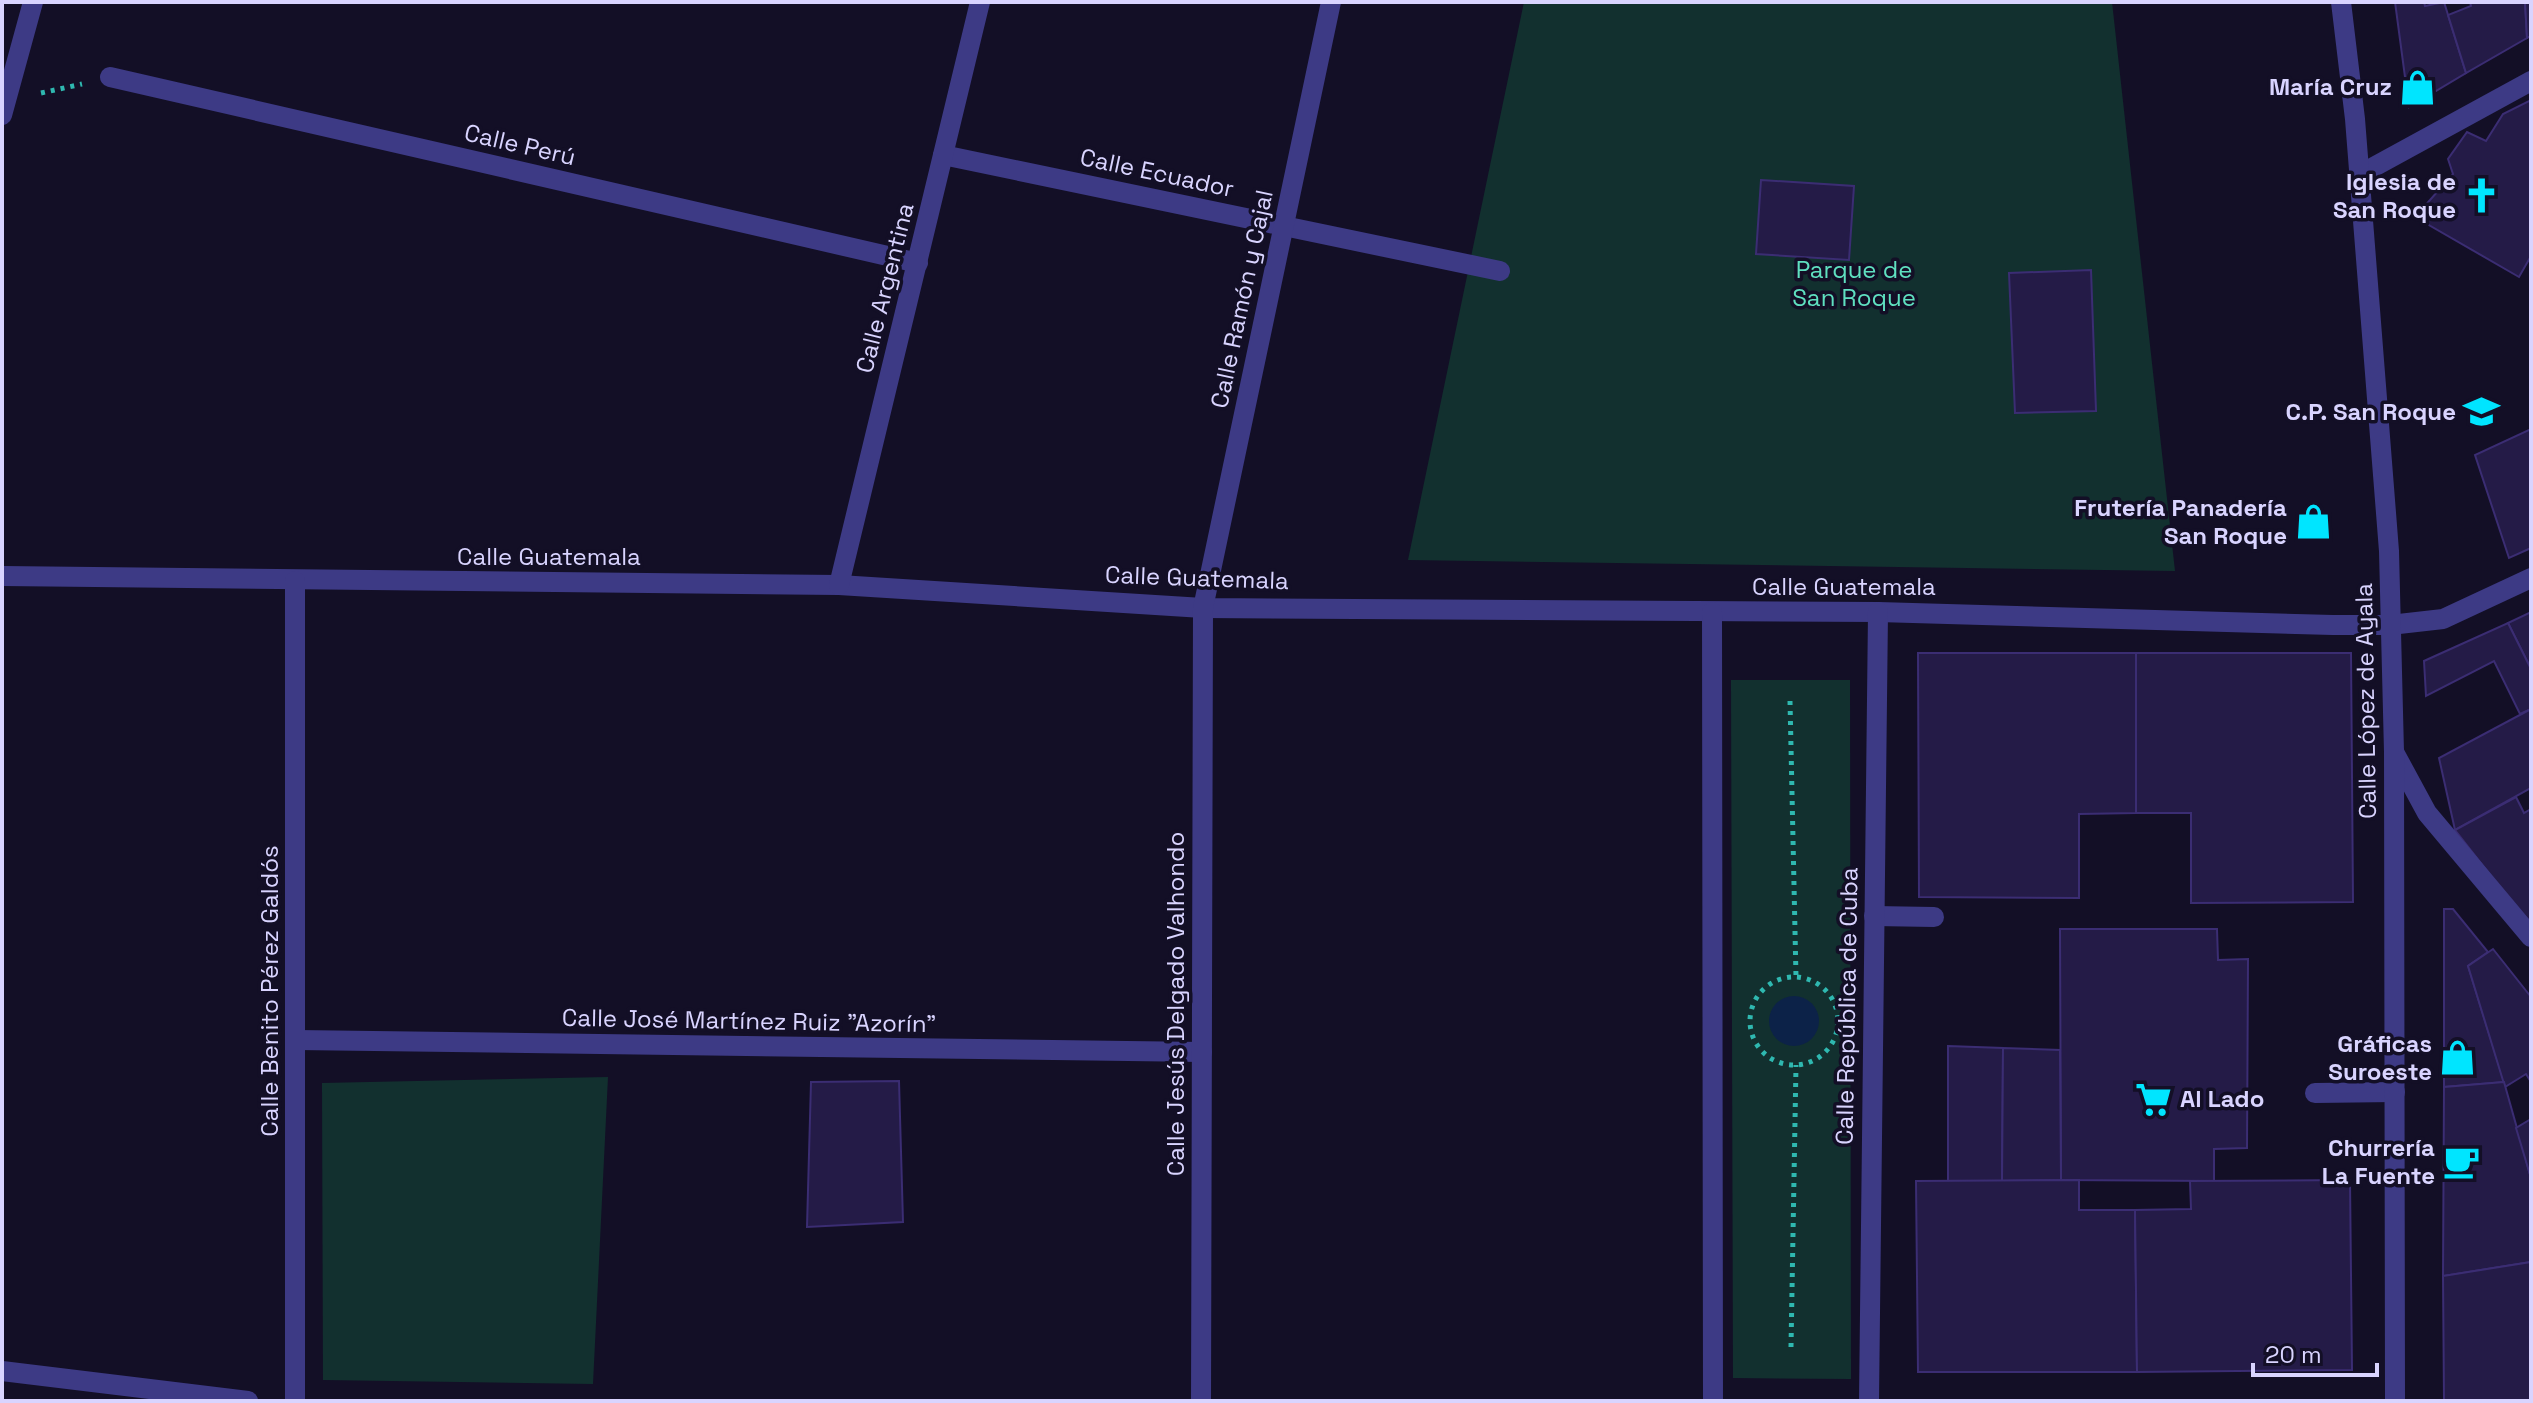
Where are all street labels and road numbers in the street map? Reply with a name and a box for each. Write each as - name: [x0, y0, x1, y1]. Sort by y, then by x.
- street label: Calle Perú: [461, 117, 579, 172]
- street label: Calle Ecuador: [1077, 141, 1237, 204]
- street label: Calle Ramón y Cajal: [1203, 187, 1280, 411]
- street label: Calle Argentina: [848, 199, 921, 376]
- street label: Calle Guatemala: [457, 541, 641, 572]
- street label: Calle Guatemala: [1105, 559, 1290, 596]
- street label: Calle Guatemala: [1752, 571, 1936, 602]
- street label: Calle López de Ayala: [2348, 583, 2383, 819]
- street label: Calle Jesús Delgado Valhondo: [1160, 832, 1191, 1176]
- street label: Calle Benito Pérez Galdós: [254, 845, 285, 1137]
- street label: Calle República de Cuba: [1829, 867, 1864, 1145]
- street label: Calle José Martínez Ruiz "Azorín": [562, 1002, 936, 1039]

